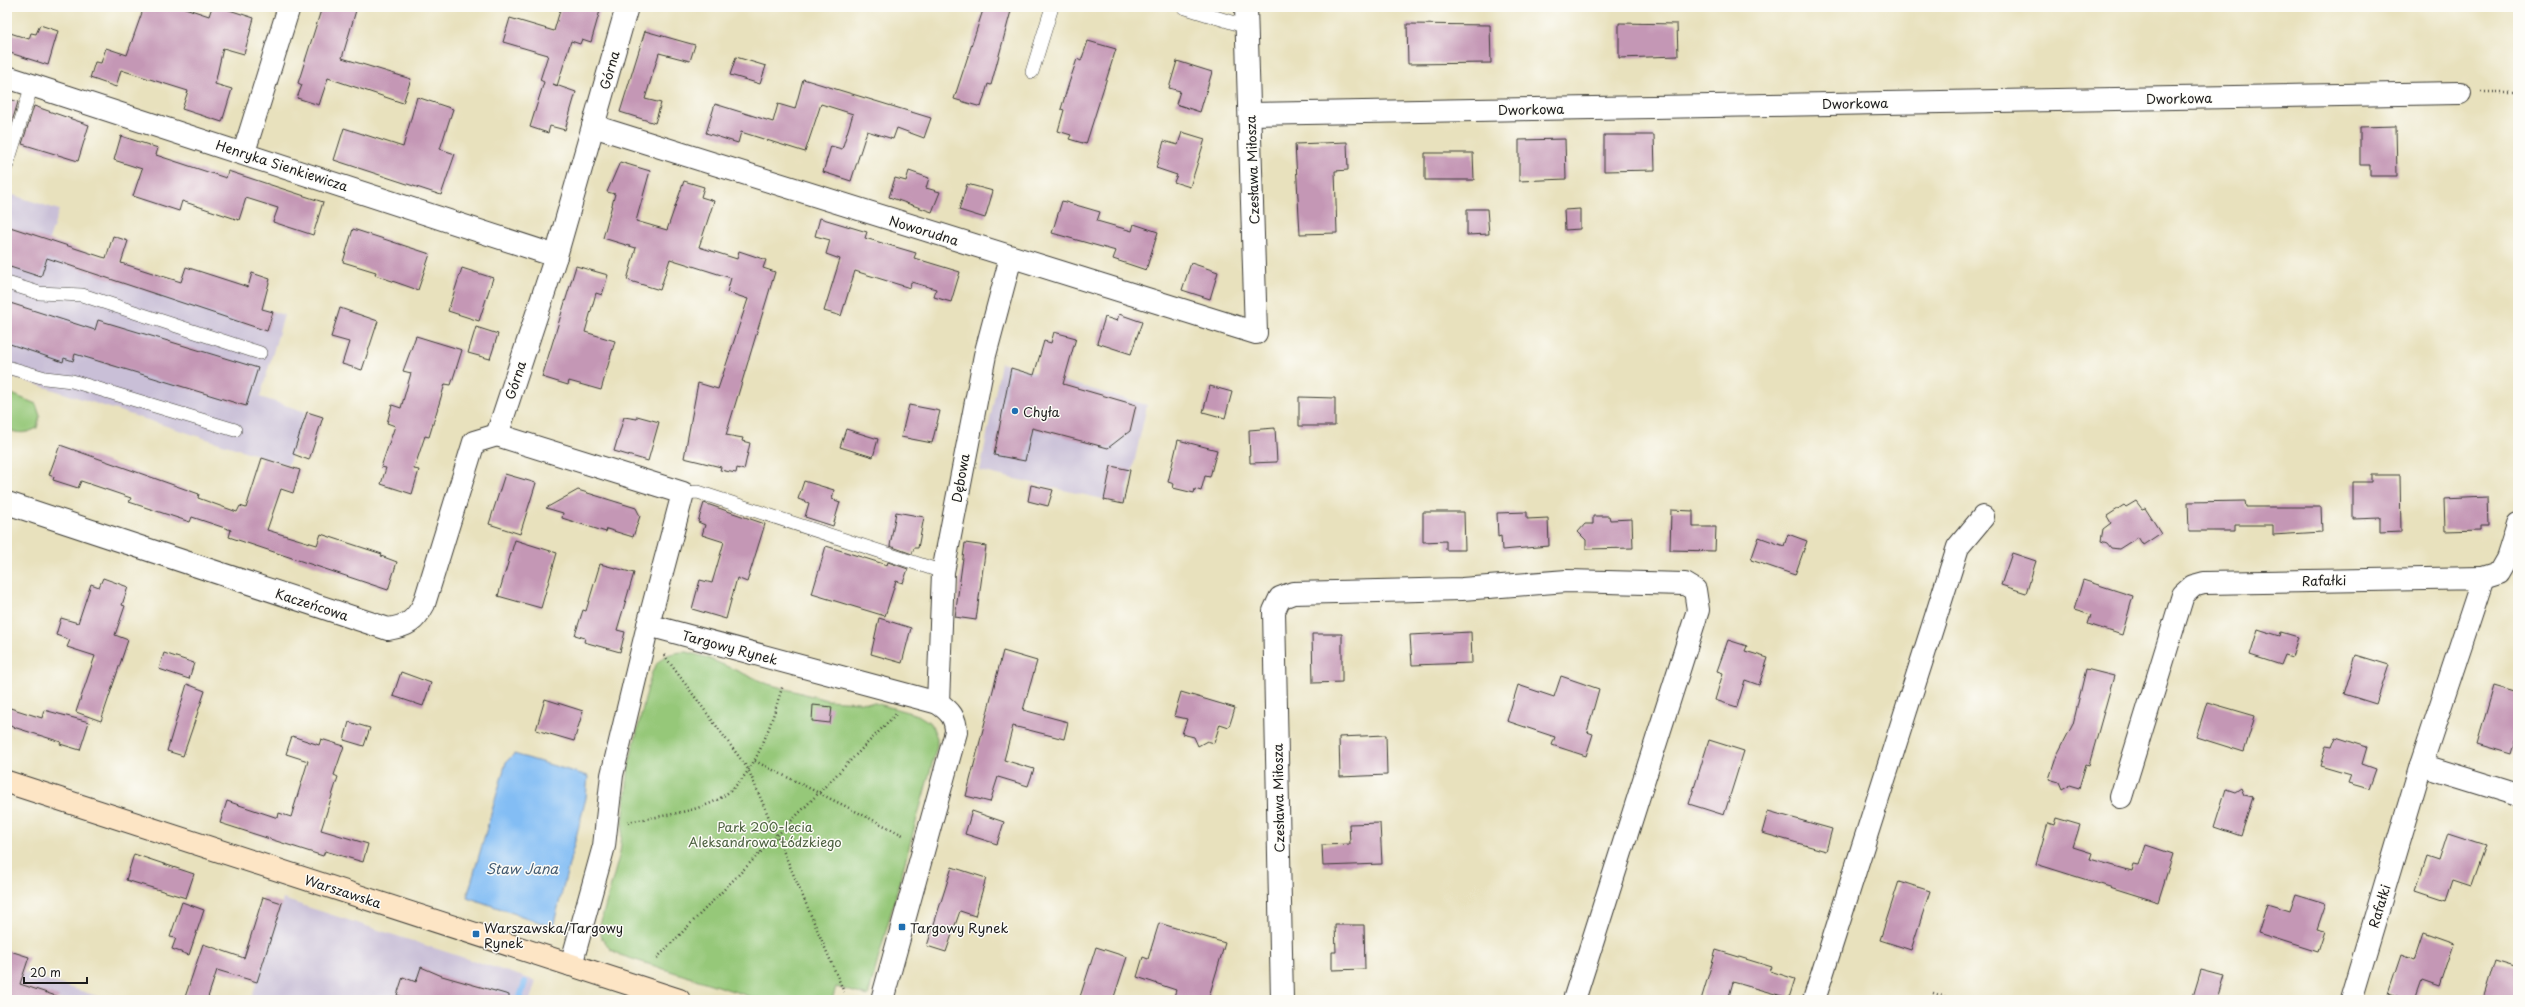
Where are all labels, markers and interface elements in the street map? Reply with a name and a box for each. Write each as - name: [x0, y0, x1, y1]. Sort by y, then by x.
- street label: Górna: [594, 48, 624, 92]
- street label: Dworkowa: [2146, 88, 2213, 108]
- street label: Dworkowa: [1822, 93, 1889, 113]
- street label: Dworkowa: [1498, 99, 1565, 119]
- street label: Czesława Miłosza: [1241, 114, 1263, 225]
- street label: Henryka Sienkiewicza: [214, 135, 351, 196]
- street label: Noworudna: [887, 210, 962, 250]
- street label: Górna: [500, 357, 530, 402]
- place label: Chyła: [1023, 402, 1061, 421]
- marker: Chyła: [1010, 406, 1020, 416]
- street label: Dębowa: [946, 451, 974, 504]
- street label: Rafałki: [2301, 570, 2347, 590]
- street label: Kaczeńcowa: [273, 583, 352, 625]
- street label: Targowy Rynek: [680, 625, 780, 669]
- street label: Czesława Miłosza: [1268, 742, 1288, 853]
- park label: Park 200-lecia Aleksandrowa Łódzkiego: [688, 817, 842, 851]
- water label: Staw Jana: [486, 858, 559, 879]
- street label: Warszawska: [302, 870, 385, 913]
- street label: Rafałki: [2363, 882, 2395, 930]
- place label: Warszawska/Targowy Rynek: [484, 918, 623, 952]
- place label: Targowy Rynek: [910, 918, 1008, 937]
- marker: Targowy Rynek: [897, 922, 907, 932]
- marker: Warszawska/Targowy Rynek: [471, 929, 481, 939]
- scale bar: [24, 959, 87, 985]
- text: 20 m: [30, 963, 61, 981]

